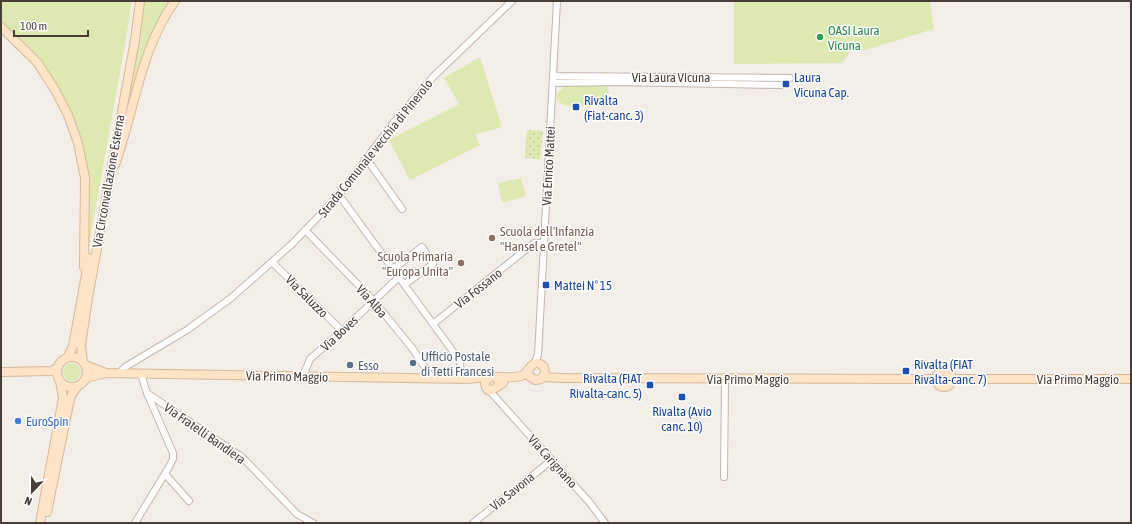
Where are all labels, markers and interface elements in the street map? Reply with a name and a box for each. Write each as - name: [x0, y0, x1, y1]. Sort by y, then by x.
- scale bar: [14, 12, 88, 38]
- text: 100 m: [20, 19, 47, 33]
- place label: OASI Laura Vicuna: [828, 23, 880, 53]
- marker: OASI Laura Vicuna: [815, 32, 825, 42]
- street label: Via Laura Vicuna: [632, 70, 710, 85]
- place label: Laura Vicuna Cap.: [794, 70, 849, 100]
- street label: Strada Comunale vecchia di Pinerolo: [315, 76, 436, 220]
- marker: Laura Vicuna Cap.: [781, 79, 791, 89]
- place label: Rivalta (Fiat-canc. 3): [584, 93, 644, 123]
- marker: Rivalta (Fiat-canc. 3): [571, 102, 581, 112]
- street label: Via Circonvallazione Esterna: [89, 113, 128, 249]
- street label: Via Enrico Mattei: [539, 126, 558, 206]
- place label: Scuola dell'Infanzia "Hansel e Gretel": [500, 224, 594, 254]
- marker: Scuola dell'Infanzia "Hansel e Gretel": [487, 233, 497, 243]
- place label: Scuola Primaria "Europa Unita": [378, 249, 453, 279]
- marker: Scuola Primaria "Europa Unita": [456, 258, 466, 268]
- street label: Via Fossano: [452, 265, 505, 312]
- street label: Via Saluzzo: [282, 272, 331, 321]
- place label: Mattei N° 15: [554, 278, 612, 293]
- marker: Mattei N° 15: [541, 280, 551, 290]
- street label: Via Alba: [353, 282, 390, 321]
- street label: Via Boves: [318, 312, 361, 354]
- place label: Ufficio Postale di Tetti Francesi: [421, 349, 494, 379]
- place label: Rivalta (FIAT Rivalta-canc. 7): [914, 357, 987, 387]
- place label: Esso: [358, 358, 379, 373]
- marker: Ufficio Postale di Tetti Francesi: [408, 358, 418, 368]
- marker: Esso: [345, 360, 355, 370]
- marker: Rivalta (FIAT Rivalta-canc. 7): [901, 366, 911, 376]
- street label: Via Primo Maggio: [246, 368, 328, 385]
- place label: Rivalta (FIAT Rivalta-canc. 5): [569, 371, 642, 401]
- street label: Via Primo Maggio: [707, 372, 789, 387]
- street label: Via Primo Maggio: [1037, 372, 1119, 387]
- marker: Rivalta (FIAT Rivalta-canc. 5): [645, 380, 655, 390]
- marker: Rivalta (Avio canc. 10): [677, 392, 687, 402]
- street label: Via Fratelli Bandiera: [161, 400, 248, 467]
- place label: Rivalta (Avio canc. 10): [652, 404, 712, 434]
- place label: EuroSpin: [26, 414, 69, 429]
- marker: EuroSpin: [13, 416, 23, 426]
- street label: Via Carignano: [525, 432, 580, 491]
- street label: Via Savona: [487, 469, 537, 514]
- north arrow: [12, 472, 52, 512]
- text: N: [23, 494, 34, 508]

